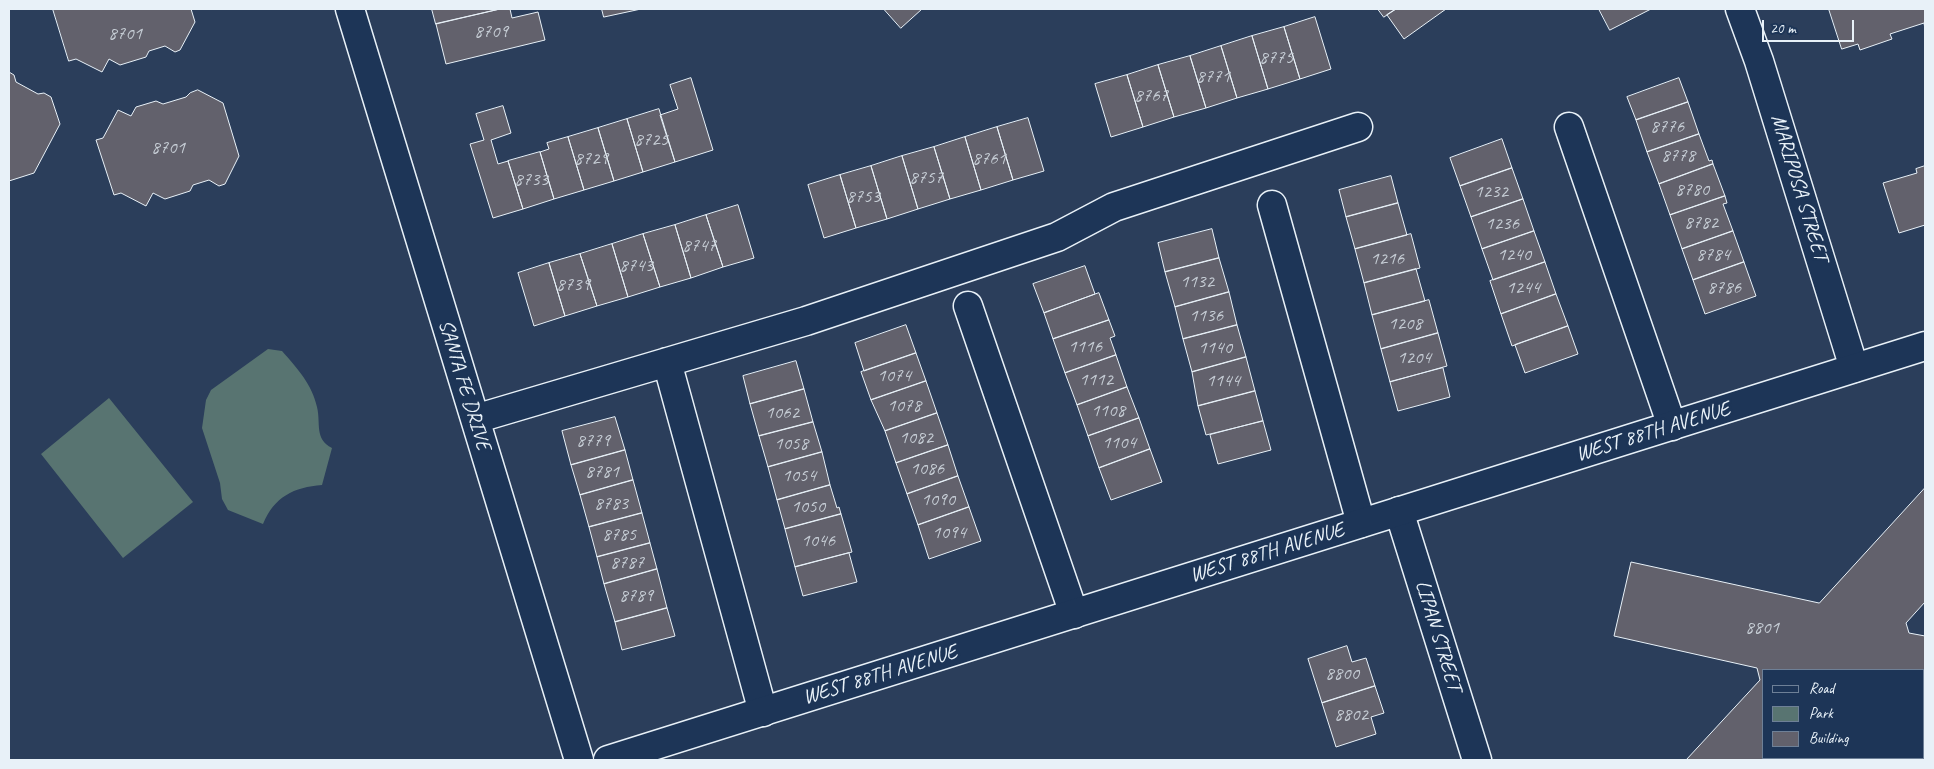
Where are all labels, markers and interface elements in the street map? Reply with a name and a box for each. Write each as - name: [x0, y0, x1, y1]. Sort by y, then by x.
- scale bar: [1764, 10, 1856, 42]
- text: 20 m: [1770, 19, 1796, 38]
- house number: 8709: [474, 21, 508, 43]
- house number: 8701: [108, 23, 142, 45]
- house number: 8775: [1259, 47, 1293, 69]
- house number: 8771: [1196, 66, 1230, 88]
- house number: 8767: [1134, 85, 1168, 107]
- street label: MARIPOSA STREET: [1765, 112, 1833, 264]
- house number: 8776: [1650, 116, 1684, 138]
- house number: 8725: [634, 129, 668, 151]
- house number: 8701: [151, 137, 185, 159]
- house number: 8778: [1661, 145, 1695, 167]
- house number: 8729: [574, 148, 608, 170]
- house number: 8761: [972, 148, 1006, 170]
- house number: 8757: [909, 167, 943, 189]
- house number: 8733: [514, 169, 548, 191]
- house number: 8780: [1675, 179, 1709, 201]
- house number: 1232: [1474, 181, 1508, 203]
- house number: 8753: [846, 186, 880, 208]
- house number: 8782: [1684, 212, 1718, 234]
- house number: 1236: [1485, 213, 1519, 235]
- house number: 8747: [682, 235, 716, 257]
- house number: 1240: [1497, 244, 1531, 266]
- house number: 8784: [1696, 244, 1730, 266]
- house number: 1216: [1370, 248, 1404, 270]
- house number: 8743: [619, 255, 653, 277]
- house number: 1132: [1180, 271, 1214, 293]
- house number: 8739: [556, 274, 590, 296]
- house number: 1244: [1506, 277, 1540, 299]
- house number: 8786: [1707, 277, 1741, 299]
- house number: 1136: [1189, 305, 1223, 327]
- house number: 1208: [1388, 313, 1422, 335]
- street label: SANTA FE DRIVE: [432, 317, 496, 453]
- house number: 1116: [1068, 336, 1102, 358]
- house number: 1140: [1198, 337, 1232, 359]
- house number: 1204: [1397, 347, 1431, 369]
- house number: 1074: [877, 365, 911, 387]
- house number: 1112: [1079, 369, 1113, 391]
- house number: 1144: [1206, 370, 1240, 392]
- house number: 1078: [887, 395, 921, 417]
- street label: WEST 88TH AVENUE: [1573, 397, 1733, 467]
- house number: 1108: [1091, 400, 1125, 422]
- house number: 1062: [765, 402, 799, 424]
- house number: 1082: [899, 427, 933, 449]
- house number: 8779: [576, 430, 610, 452]
- house number: 1104: [1102, 432, 1136, 454]
- house number: 1058: [774, 433, 808, 455]
- house number: 1086: [910, 458, 944, 480]
- house number: 8781: [585, 461, 619, 483]
- house number: 1054: [782, 465, 816, 487]
- house number: 1090: [921, 489, 955, 511]
- house number: 8783: [594, 493, 628, 515]
- house number: 1050: [791, 496, 825, 518]
- street label: WEST 88TH AVENUE: [1187, 518, 1347, 588]
- house number: 1094: [932, 522, 966, 544]
- house number: 8785: [602, 524, 636, 546]
- house number: 1046: [801, 530, 835, 552]
- house number: 8787: [610, 552, 644, 574]
- street label: LIPAN STREET: [1409, 578, 1467, 694]
- house number: 8789: [619, 585, 653, 607]
- house number: 8801: [1745, 617, 1779, 639]
- street label: WEST 88TH AVENUE: [800, 640, 960, 710]
- house number: 8800: [1325, 663, 1359, 685]
- legend: [1762, 669, 1924, 759]
- text: Road: [1809, 679, 1834, 698]
- house number: 8802: [1334, 704, 1368, 726]
- text: Park: [1809, 704, 1833, 723]
- text: Building: [1809, 729, 1848, 748]

